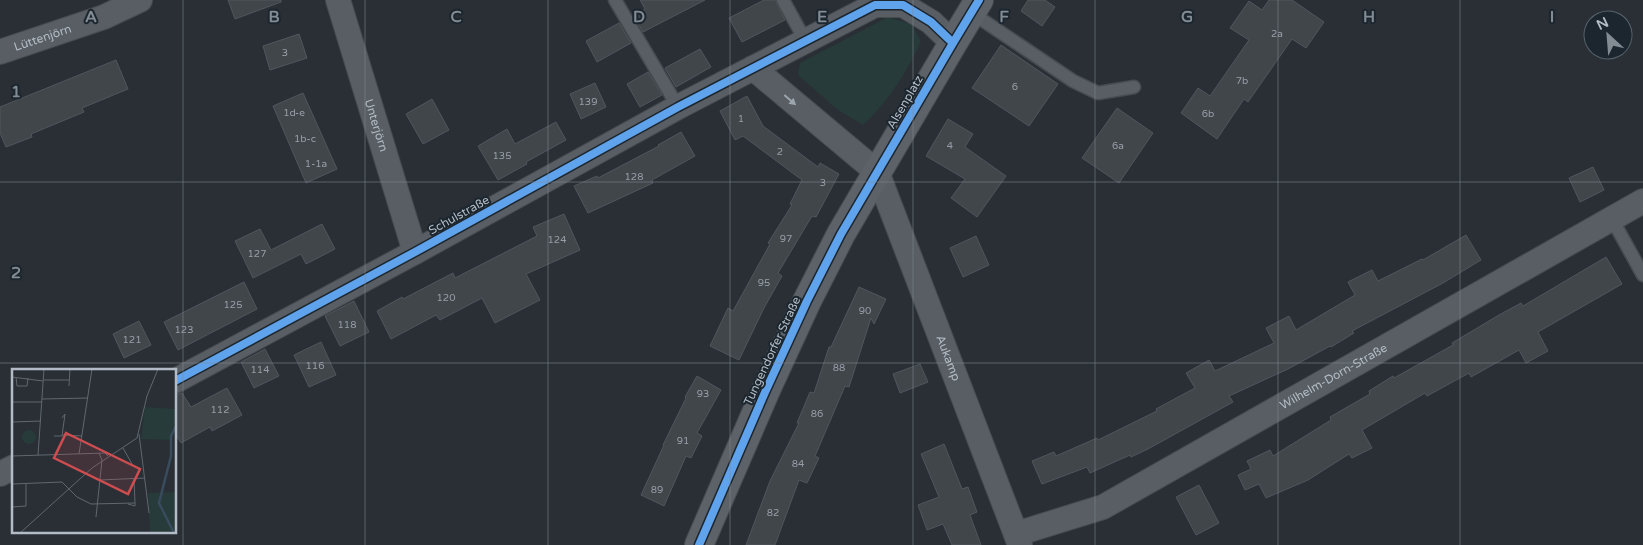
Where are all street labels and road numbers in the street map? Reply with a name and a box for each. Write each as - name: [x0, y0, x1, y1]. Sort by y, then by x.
- street label: Lüttenjörn: [12, 21, 73, 54]
- street label: Alsenplatz: [884, 73, 926, 131]
- street label: Unterjörn: [362, 97, 391, 153]
- street label: Schulstraße: [426, 193, 492, 237]
- street label: Tungendorfer Straße: [741, 294, 803, 408]
- street label: Aukamp: [933, 333, 963, 383]
- street label: Wilhelm-Dorn-Straße: [1277, 340, 1390, 412]

